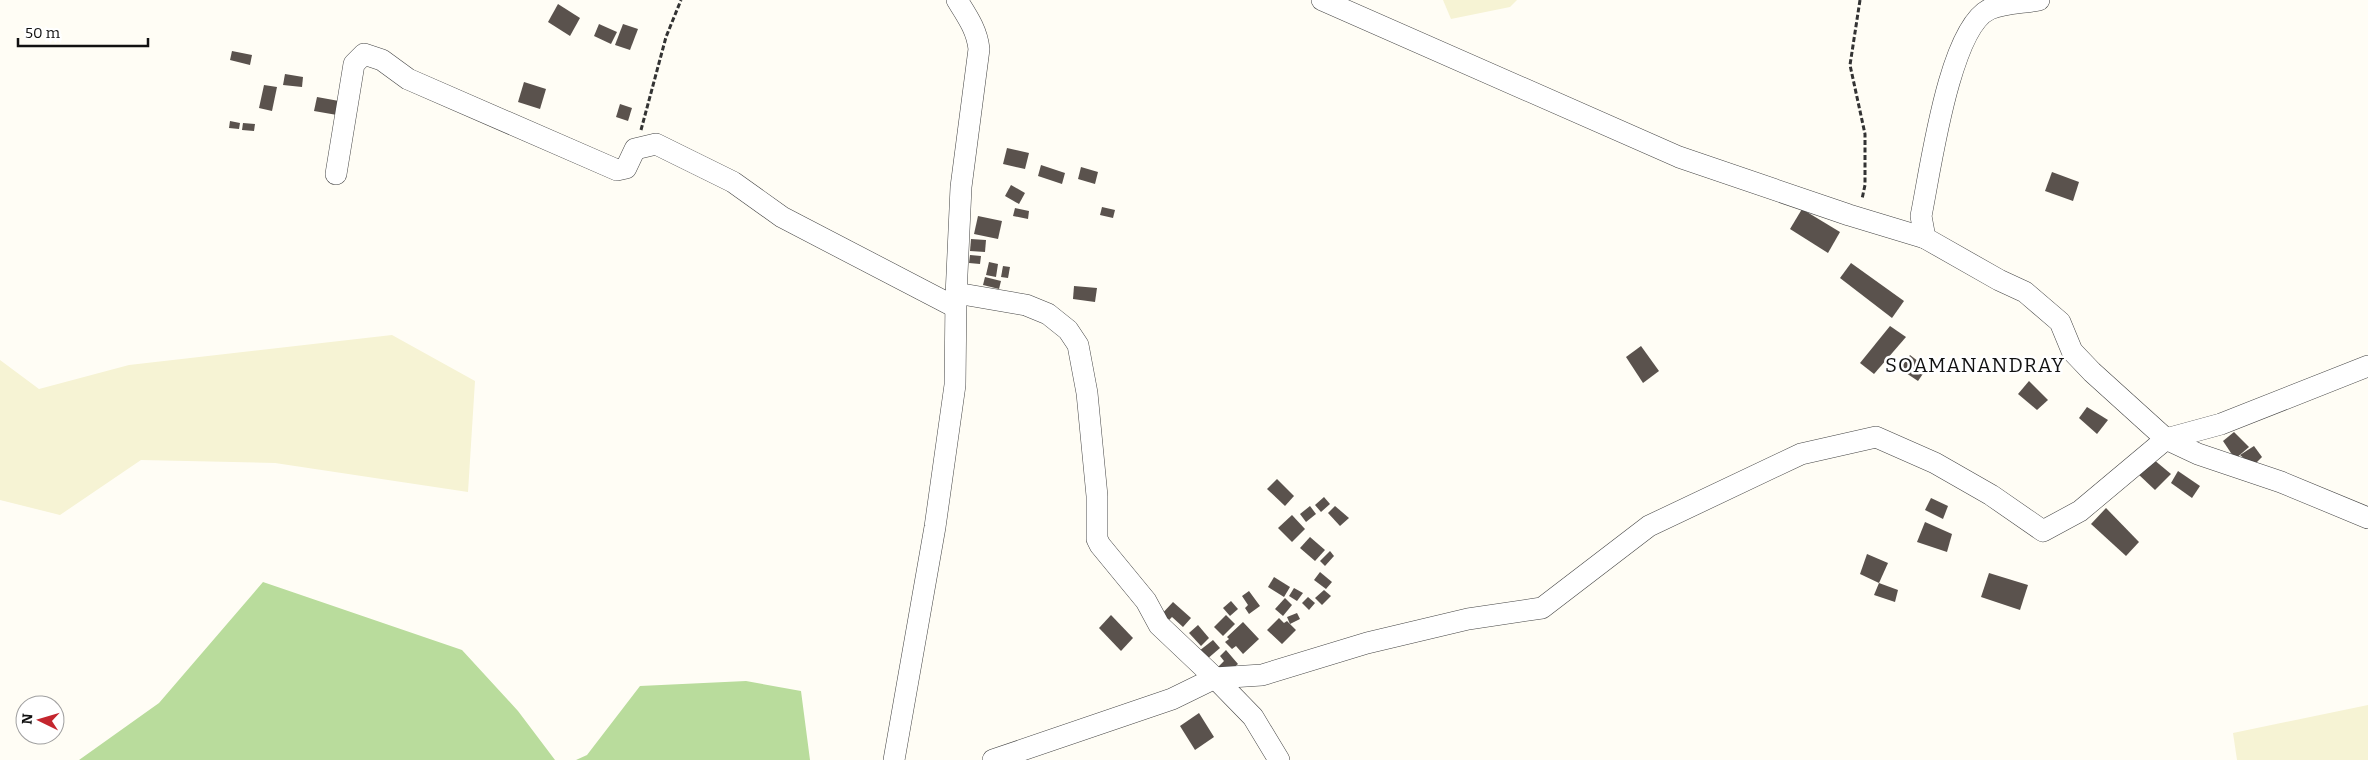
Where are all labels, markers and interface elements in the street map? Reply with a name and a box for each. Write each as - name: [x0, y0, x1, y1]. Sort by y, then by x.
- scale bar: [18, 15, 148, 47]
- text: 50 m: [25, 24, 61, 42]
- district label: SOAMANANDRAY: [1885, 353, 2065, 377]
- north arrow: [15, 695, 65, 745]
- text: N: [19, 713, 37, 725]

